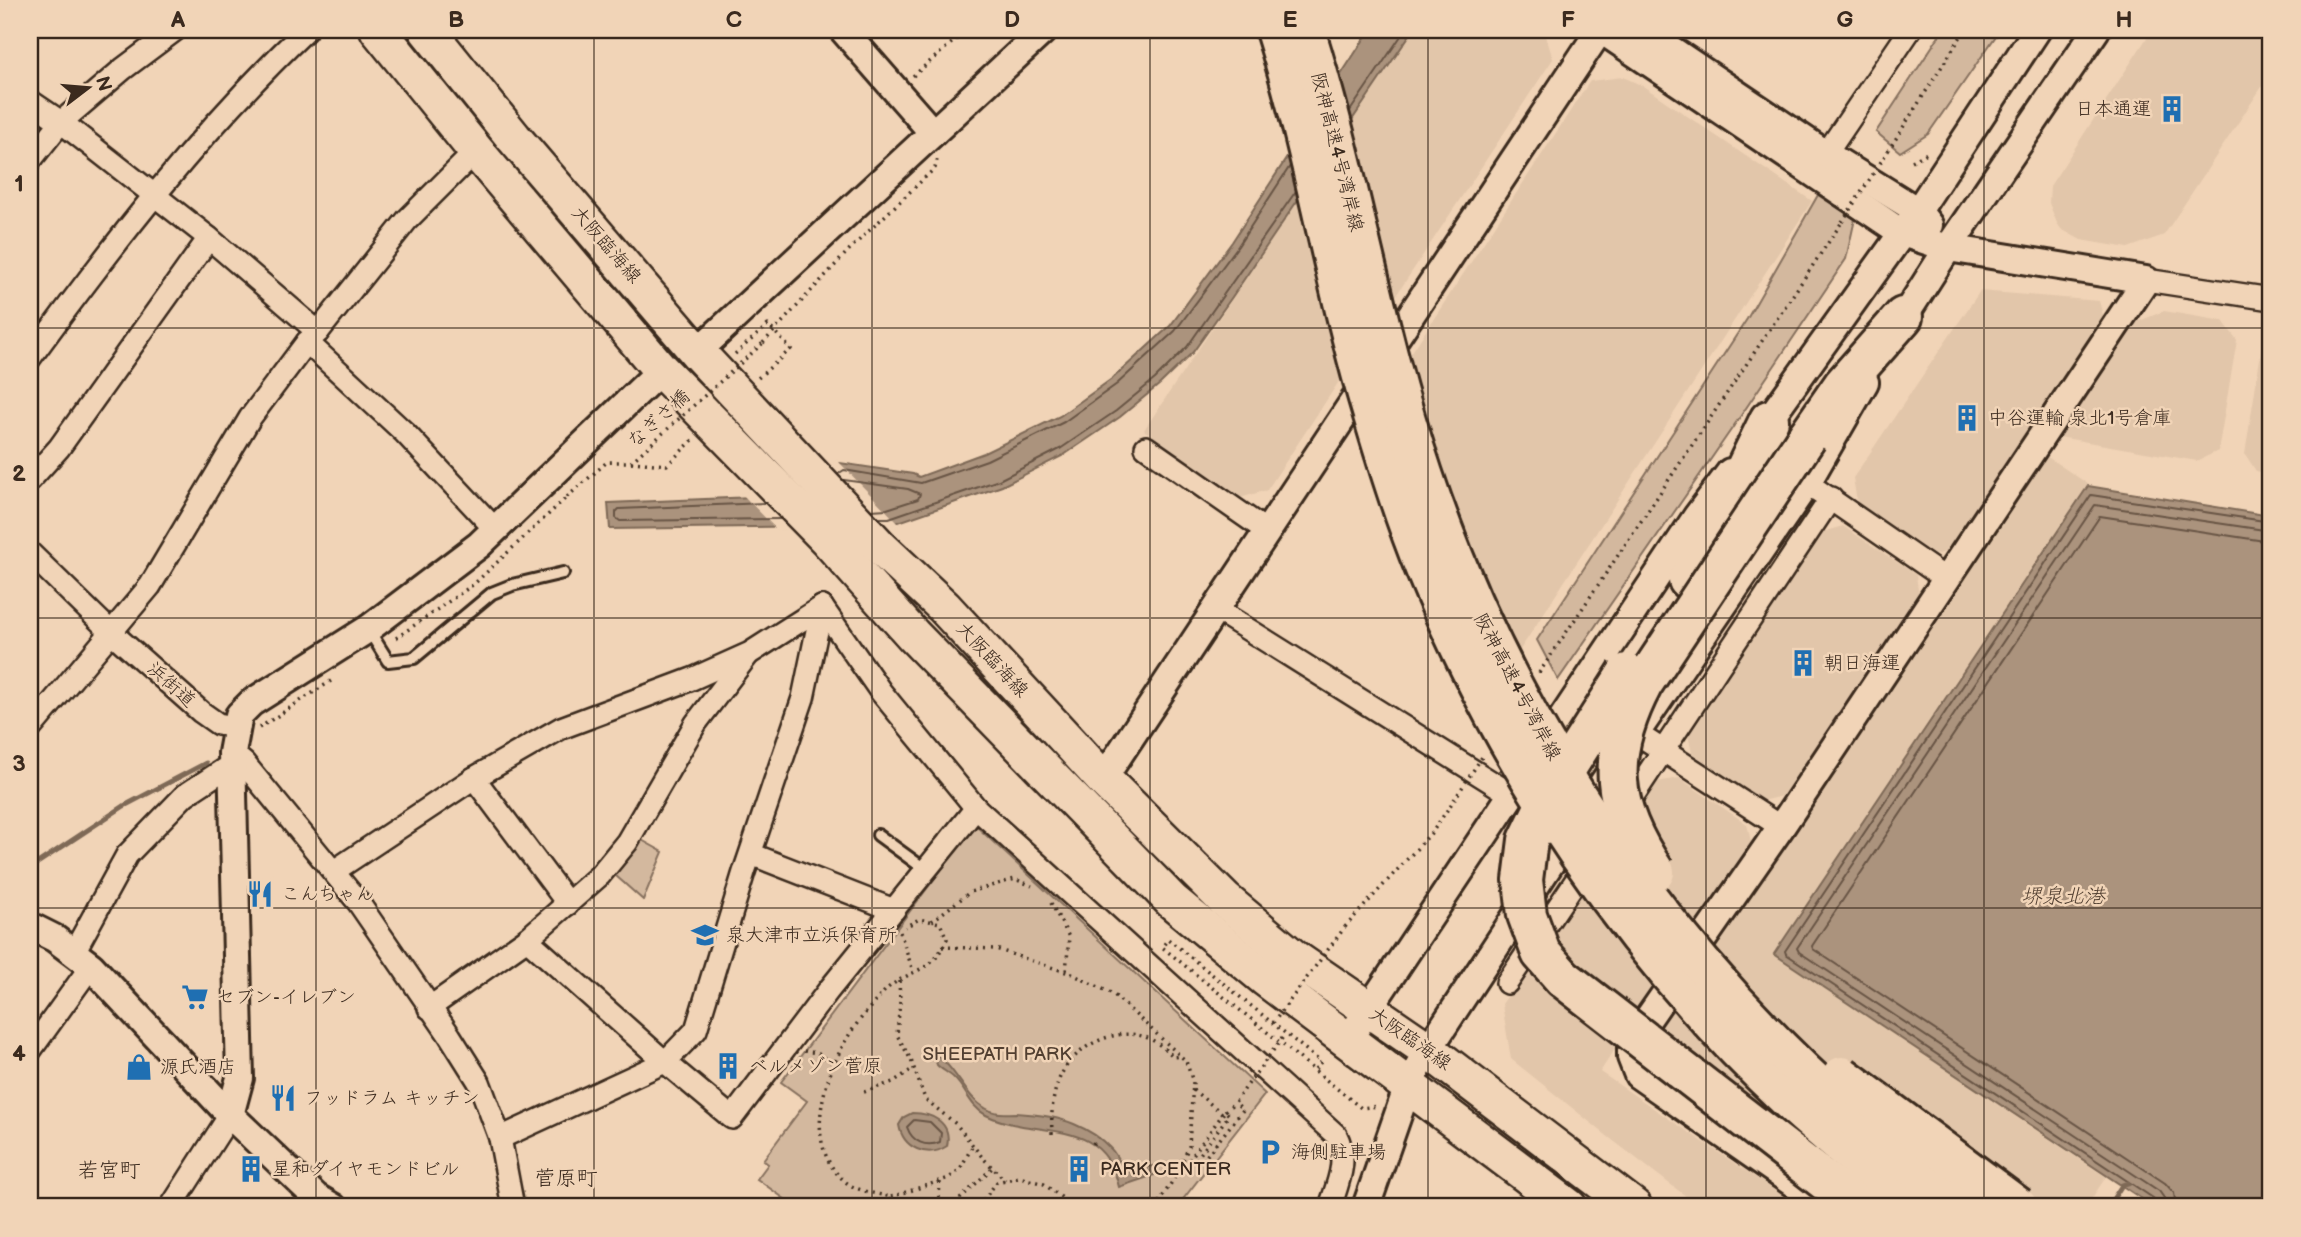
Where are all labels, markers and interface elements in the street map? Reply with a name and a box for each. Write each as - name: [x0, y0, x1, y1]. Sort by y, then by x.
- text: A: [170, 6, 186, 34]
- text: B: [448, 6, 464, 34]
- text: C: [726, 6, 742, 34]
- text: D: [1004, 6, 1020, 34]
- text: E: [1283, 6, 1298, 34]
- text: F: [1561, 6, 1575, 34]
- text: G: [1837, 6, 1854, 34]
- text: H: [2115, 6, 2133, 34]
- north arrow: [52, 52, 122, 122]
- street label: 阪神高速4号湾岸線: [1306, 70, 1368, 234]
- text: N: [90, 74, 116, 94]
- building icon: 日本通運: [2157, 94, 2187, 124]
- place label: 日本通運: [2075, 98, 2151, 121]
- text: 1: [14, 170, 24, 198]
- street label: 大阪臨海線: [566, 202, 646, 288]
- street label: なぎさ橋: [623, 385, 695, 453]
- building icon: 中谷運輸 泉北1号倉庫: [1952, 403, 1982, 433]
- place label: 中谷運輸 泉北1号倉庫: [1988, 407, 2171, 430]
- text: 2: [12, 460, 26, 488]
- street label: 阪神高速4号湾岸線: [1468, 609, 1566, 765]
- street label: 大阪臨海線: [951, 617, 1033, 703]
- building icon: 朝日海運: [1788, 648, 1818, 678]
- place label: 朝日海運: [1824, 652, 1900, 675]
- street label: 浜街道: [142, 657, 200, 713]
- text: 3: [12, 750, 26, 778]
- restaurant icon: こんちゃん: [245, 879, 275, 909]
- place label: こんちゃん: [281, 883, 375, 906]
- water label: 堺泉北港: [2021, 884, 2107, 909]
- school or university icon: 泉大津市立浜保育所: [690, 920, 720, 950]
- place label: 泉大津市立浜保育所: [726, 924, 897, 947]
- supermarket icon: セブン-イレブン: [180, 982, 210, 1012]
- place label: セブン-イレブン: [216, 986, 356, 1009]
- street label: 大阪臨海線: [1364, 1002, 1456, 1076]
- text: 4: [12, 1040, 26, 1068]
- park label: SHEEPATH PARK: [922, 1043, 1072, 1066]
- building icon: ベルメゾン菅原: [713, 1051, 743, 1081]
- shop icon: 源氏酒店: [124, 1052, 154, 1082]
- place label: ベルメゾン菅原: [749, 1055, 882, 1078]
- place label: 源氏酒店: [160, 1056, 236, 1079]
- restaurant icon: フッドラム キッチン: [268, 1083, 298, 1113]
- place label: フッドラム キッチン: [304, 1087, 480, 1110]
- parking icon: 海側駐車場: [1255, 1137, 1285, 1167]
- place label: 海側駐車場: [1291, 1141, 1386, 1164]
- building icon: 星和ダイヤモンドビル: [236, 1154, 266, 1184]
- building icon: PARK CENTER: [1064, 1154, 1094, 1184]
- district label: 若宮町: [78, 1158, 141, 1183]
- place label: 星和ダイヤモンドビル: [272, 1158, 460, 1181]
- place label: PARK CENTER: [1100, 1158, 1231, 1181]
- district label: 菅原町: [535, 1166, 598, 1191]

